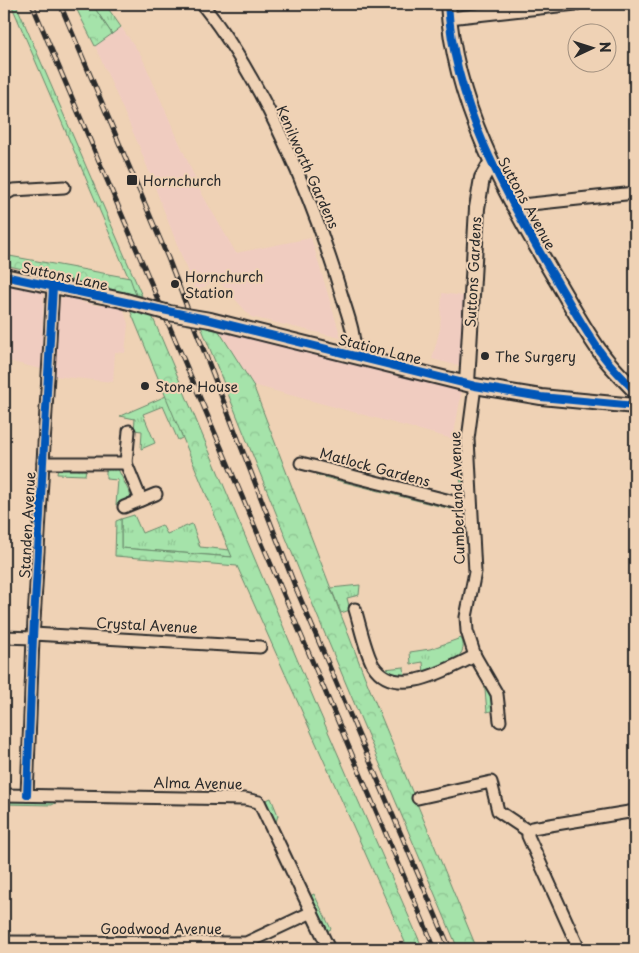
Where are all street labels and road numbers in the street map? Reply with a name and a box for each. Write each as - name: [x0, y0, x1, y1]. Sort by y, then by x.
- street label: Kenilworth Gardens: [271, 102, 345, 232]
- street label: Suttons Avenue: [493, 153, 561, 254]
- street label: Suttons Gardens: [460, 216, 486, 328]
- street label: Suttons Lane: [20, 257, 110, 295]
- street label: Station Lane: [336, 328, 424, 370]
- street label: Cumberland Avenue: [444, 431, 470, 565]
- street label: Matlock Gardens: [317, 442, 433, 492]
- street label: Standen Avenue: [14, 471, 40, 579]
- street label: Crystal Avenue: [96, 612, 199, 638]
- street label: Alma Avenue: [153, 772, 243, 794]
- street label: Goodwood Avenue: [100, 918, 222, 939]

